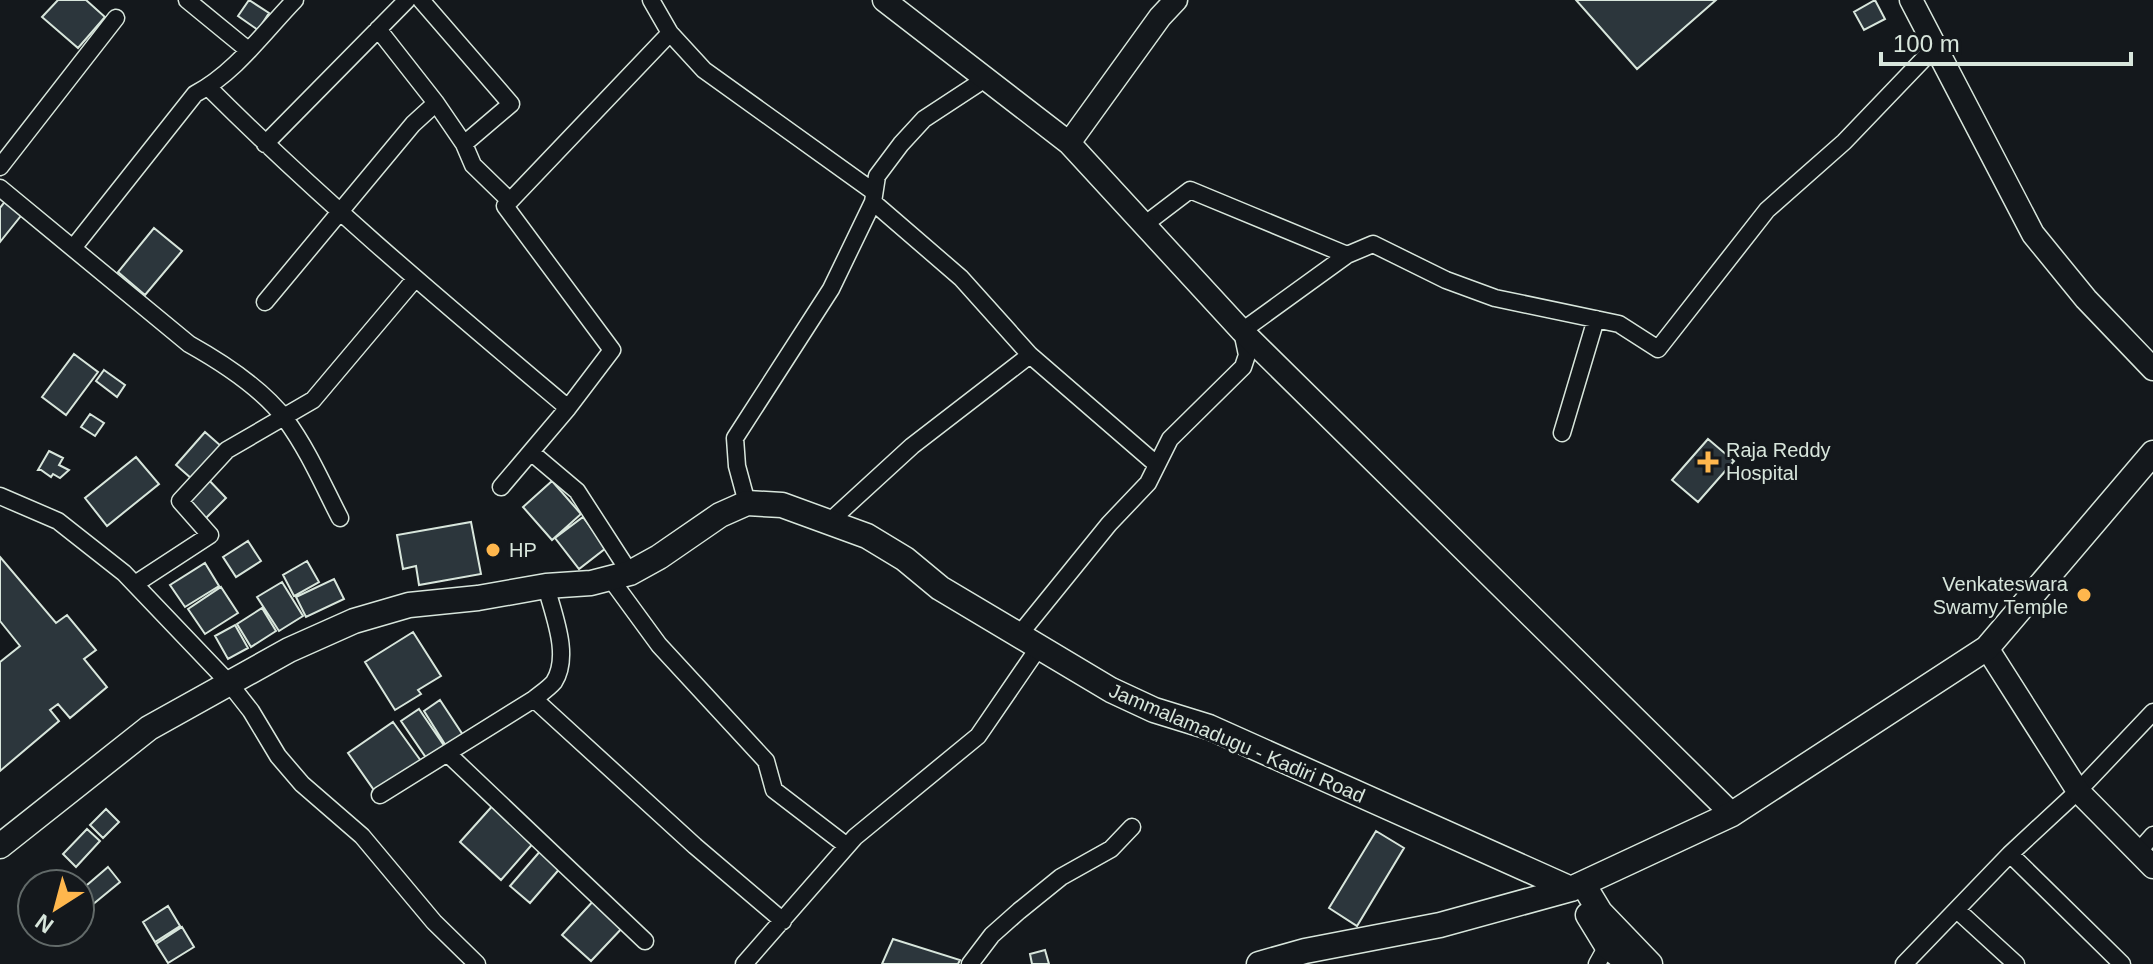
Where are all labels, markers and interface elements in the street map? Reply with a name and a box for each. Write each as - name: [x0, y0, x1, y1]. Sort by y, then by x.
- scale bar: [1881, 16, 2131, 66]
- text: 100 m: [1893, 30, 1960, 57]
- place label: Raja Reddy Hospital: [1726, 439, 1831, 484]
- marker: Raja Reddy Hospital: [1697, 451, 1719, 473]
- place label: HP: [509, 539, 537, 561]
- marker: HP: [484, 541, 502, 559]
- place label: Venkateswara Swamy Temple: [1933, 573, 2069, 618]
- marker: Venkateswara Swamy Temple: [2075, 586, 2093, 604]
- street label: Jammalamadugu - Kadiri Road: [1106, 679, 1368, 807]
- north arrow: [16, 868, 96, 948]
- text: N: [31, 909, 58, 939]

